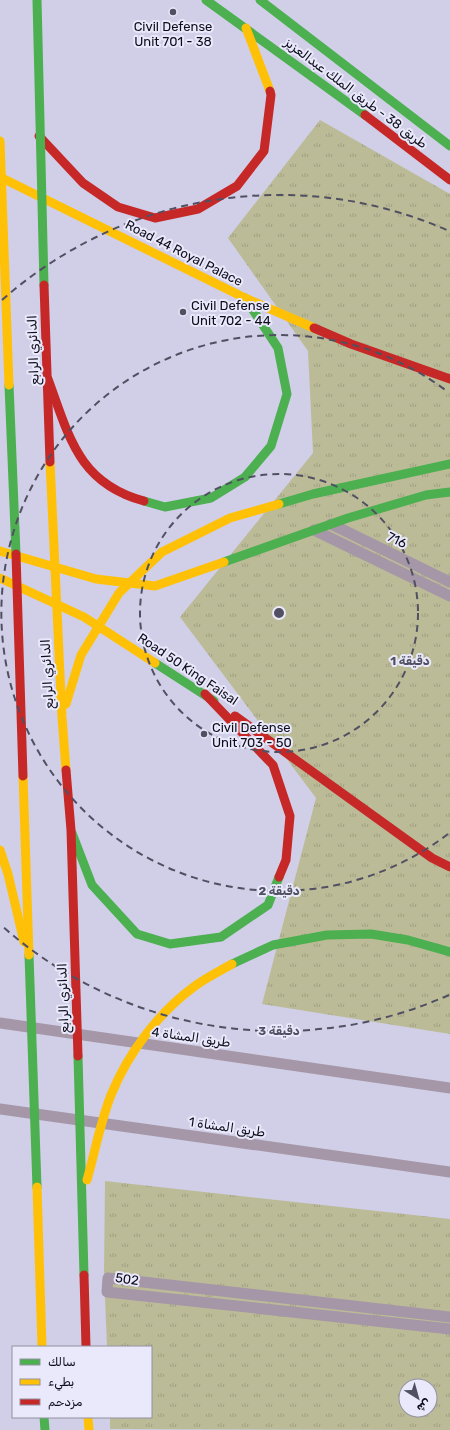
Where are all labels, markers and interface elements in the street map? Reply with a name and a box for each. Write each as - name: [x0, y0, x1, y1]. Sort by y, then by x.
- marker: Civil Defense Unit 701 - 38: [168, 7, 178, 17]
- place label: Civil Defense Unit 701 - 38: [134, 19, 212, 49]
- street label: طريق 38 - طريق الملك عبدالعزيز: [280, 34, 430, 152]
- street label: Road 44 Royal Palace: [123, 217, 245, 289]
- place label: Civil Defense Unit 702 - 44: [191, 298, 271, 328]
- marker: Civil Defense Unit 702 - 44: [178, 307, 188, 317]
- street label: الدائري الرابع: [24, 315, 45, 385]
- street label: 716: [385, 529, 409, 551]
- centre of rings: [272, 606, 286, 620]
- street label: Road 50 King Faisal: [135, 630, 241, 709]
- street label: الدائري الرابع: [38, 639, 59, 709]
- text: 1 دقيقة: [390, 654, 430, 668]
- place label: Civil Defense Unit 703 - 50: [212, 720, 292, 750]
- marker: Civil Defense Unit 703 - 50: [199, 729, 209, 739]
- text: 2 دقيقة: [258, 884, 300, 898]
- street label: الدائري الرابع: [54, 963, 75, 1033]
- street label: طريق المشاة 4: [150, 1024, 231, 1051]
- text: 3 دقيقة: [258, 1024, 300, 1038]
- street label: طريق المشاة 1: [188, 1114, 266, 1141]
- street label: 502: [114, 1270, 140, 1288]
- legend: [12, 1346, 152, 1418]
- text: سالك: [48, 1355, 76, 1369]
- text: بطيء: [48, 1375, 74, 1391]
- north arrow: [398, 1378, 438, 1418]
- text: مزدحم: [48, 1395, 83, 1410]
- text: ش: [414, 1396, 433, 1415]

